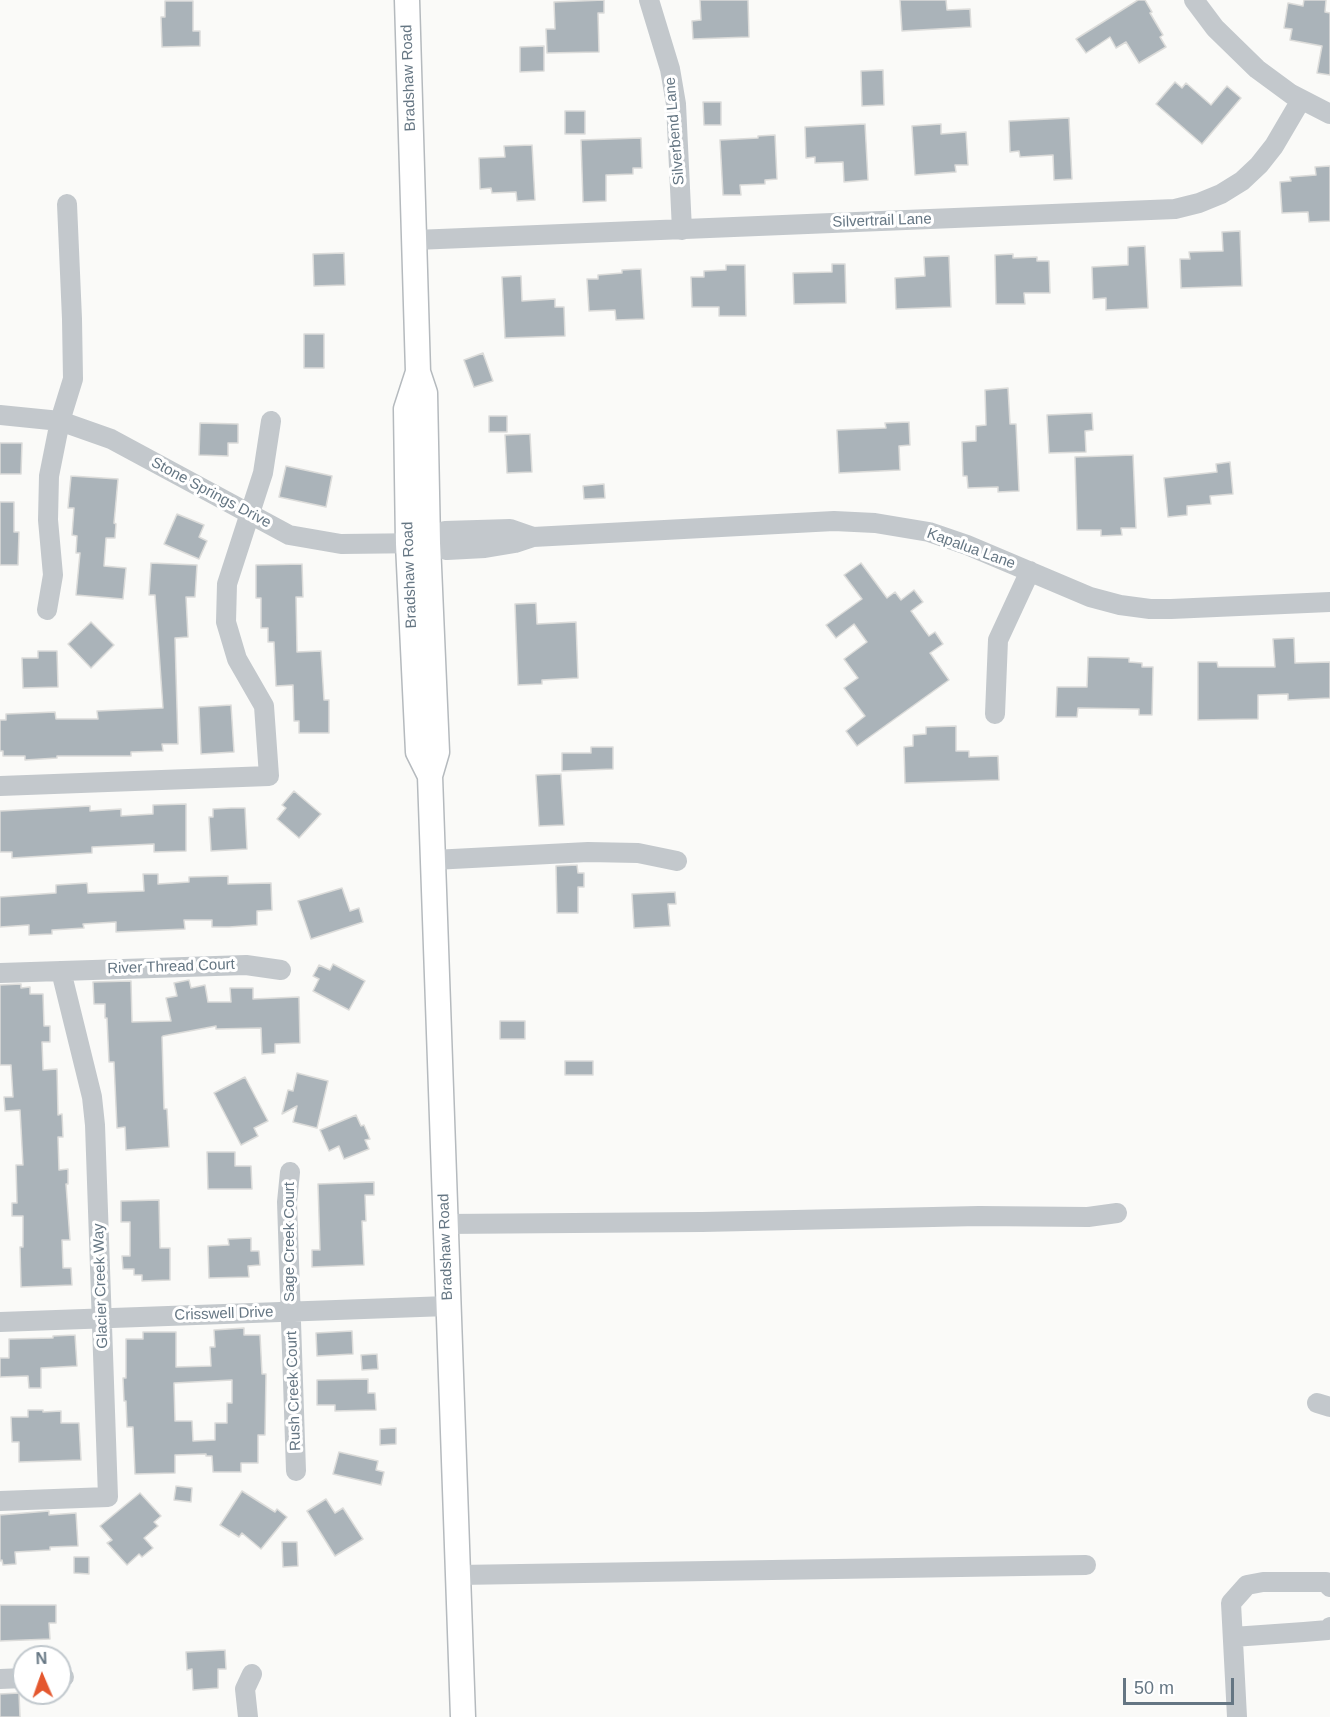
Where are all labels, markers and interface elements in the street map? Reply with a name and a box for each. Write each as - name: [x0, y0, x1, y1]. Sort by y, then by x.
- street label: Bradshaw Road: [398, 24, 420, 132]
- street label: Silverbend Lane: [661, 76, 689, 186]
- street label: Silvertrail Lane: [832, 210, 932, 232]
- street label: Stone Springs Drive: [148, 454, 274, 532]
- street label: Bradshaw Road: [399, 521, 421, 629]
- street label: Kapalua Lane: [924, 525, 1018, 573]
- street label: River Thread Court: [107, 956, 235, 978]
- street label: Sage Creek Court: [281, 1182, 299, 1302]
- street label: Bradshaw Road: [435, 1193, 457, 1301]
- street label: Glacier Creek Way: [90, 1223, 112, 1349]
- street label: Crisswell Drive: [174, 1303, 274, 1325]
- street label: Rush Creek Court: [283, 1331, 305, 1451]
- north arrow: [12, 1645, 72, 1705]
- text: N: [35, 1650, 47, 1667]
- scale bar: [1126, 1666, 1237, 1704]
- text: 50 m: [1134, 1678, 1174, 1698]

